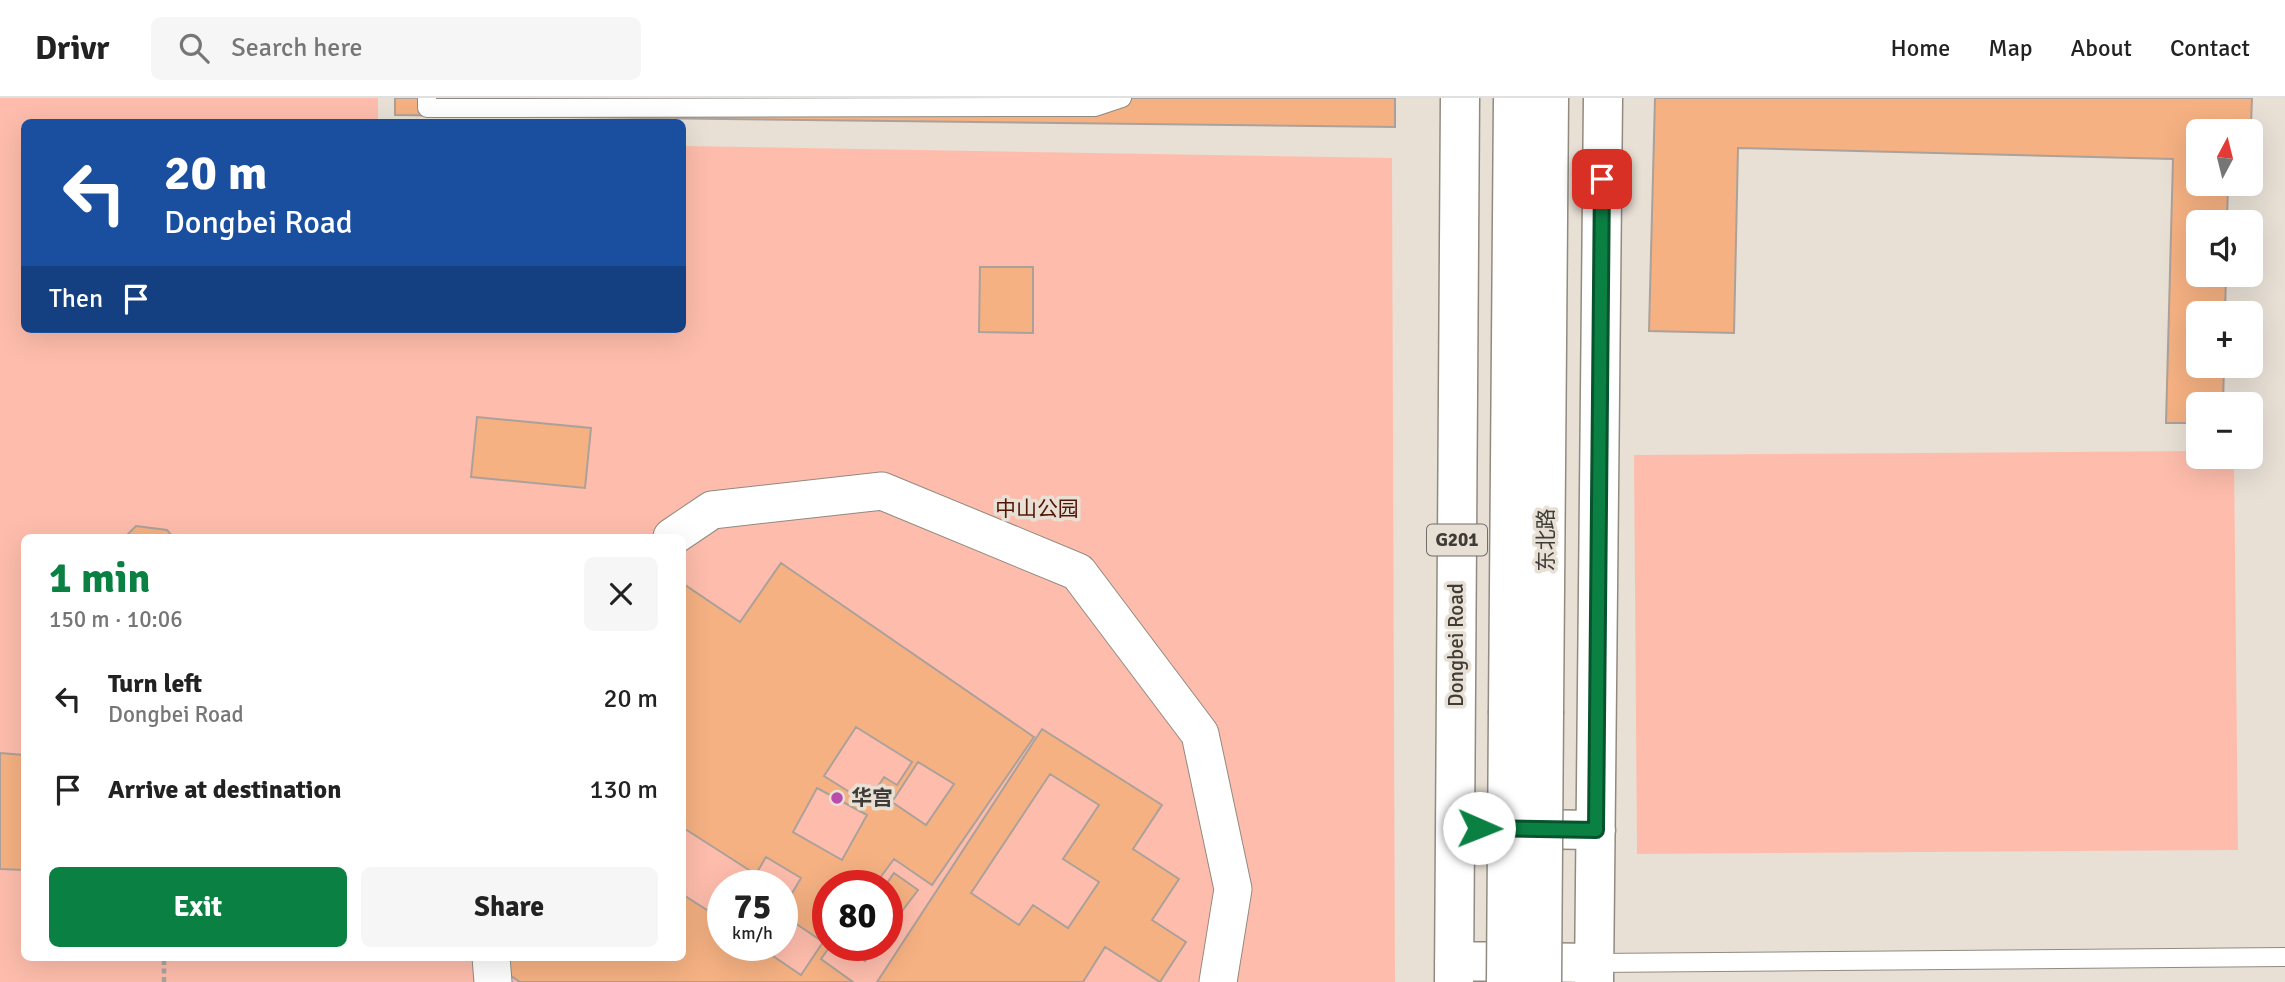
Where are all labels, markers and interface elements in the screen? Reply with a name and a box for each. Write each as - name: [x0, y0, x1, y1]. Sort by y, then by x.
- search box: [151, 17, 641, 80]
- text: Drivr: [35, 28, 109, 69]
- icon: search: [175, 29, 213, 67]
- text: Search here: [231, 32, 362, 64]
- text: Home: [1890, 33, 1950, 63]
- text: Map: [1988, 33, 2033, 63]
- text: About: [2071, 33, 2132, 63]
- text: Contact: [2170, 33, 2250, 63]
- north arrow: [2186, 119, 2263, 196]
- map controls: [2186, 119, 2263, 469]
- text: 20 m: [164, 143, 267, 203]
- icon: left: [49, 147, 140, 238]
- pin: [1572, 149, 1632, 209]
- icon: arrive: [1583, 160, 1621, 198]
- text: Dongbei Road: [164, 203, 353, 242]
- button: sound: [2186, 210, 2263, 287]
- icon: arrive: [117, 280, 155, 318]
- text: Then: [49, 283, 103, 315]
- button: +: [2186, 301, 2263, 378]
- button: −: [2186, 392, 2263, 469]
- park label: 中山公园: [995, 496, 1079, 522]
- street label: 东北路: [1533, 509, 1559, 572]
- road number: G201: [1427, 524, 1487, 556]
- text: 1 min: [49, 553, 150, 604]
- button: close: [584, 557, 658, 631]
- street label: Dongbei Road: [1443, 583, 1469, 707]
- text: 150 m · 10:06: [49, 605, 183, 634]
- text: Turn left: [108, 668, 202, 700]
- icon: left: [49, 680, 87, 718]
- text: 20 m: [603, 683, 658, 715]
- text: Dongbei Road: [108, 700, 244, 729]
- icon: arrive: [49, 771, 87, 809]
- text: Arrive at destination: [108, 774, 341, 806]
- text: 130 m: [589, 774, 658, 806]
- place label: 华宫: [851, 785, 893, 811]
- marker: 华宫: [829, 790, 845, 806]
- position arrow: [1442, 791, 1516, 865]
- button: Exit: [49, 867, 347, 947]
- button: Share: [361, 867, 658, 947]
- speed limit sign: 80: [812, 870, 903, 961]
- text: 75: [734, 885, 771, 928]
- text: km/h: [732, 922, 773, 944]

